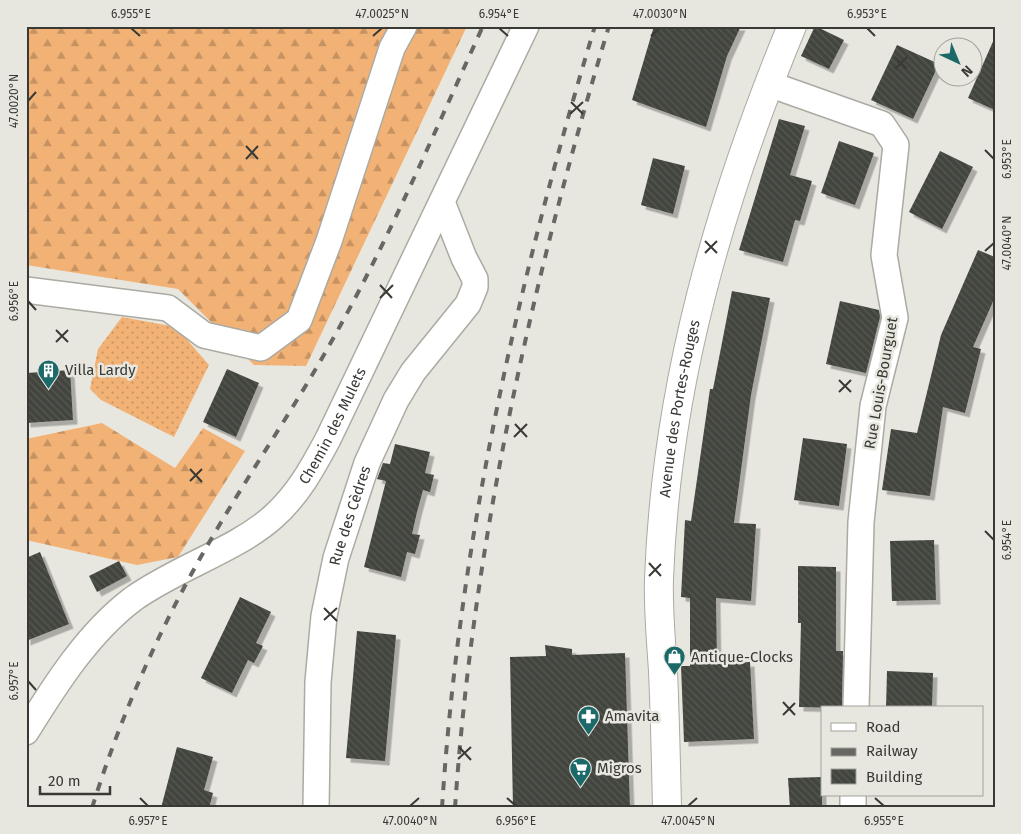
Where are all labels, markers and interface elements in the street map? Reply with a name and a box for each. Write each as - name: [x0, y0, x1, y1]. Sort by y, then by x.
- text: 6.955°E: [111, 7, 151, 21]
- text: 47.0025°N: [355, 7, 409, 21]
- text: 6.954°E: [479, 7, 519, 21]
- text: 47.0030°N: [633, 7, 687, 21]
- text: 6.953°E: [847, 7, 887, 21]
- north arrow: [934, 38, 984, 88]
- text: N: [957, 62, 976, 80]
- text: 47.0020°N: [7, 74, 21, 128]
- text: 6.953°E: [1000, 139, 1014, 179]
- text: 47.0040°N: [1000, 215, 1014, 271]
- text: 6.956°E: [7, 281, 21, 321]
- street label: Rue Louis-Bourguet: [861, 315, 902, 450]
- street label: Avenue des Portes-Rouges: [656, 318, 704, 498]
- building icon: Villa Lardy: [37, 358, 61, 389]
- place label: Villa Lardy: [65, 361, 136, 379]
- street label: Chemin des Mulets: [295, 365, 370, 488]
- street label: Rue des Cèdres: [326, 463, 374, 567]
- text: 6.954°E: [1000, 520, 1014, 560]
- shop icon: Antique-Clocks: [663, 645, 687, 676]
- place label: Antique-Clocks: [691, 648, 793, 666]
- text: 6.957°E: [7, 661, 21, 701]
- pharmacy icon: Amavita: [577, 704, 601, 735]
- legend: [821, 706, 984, 796]
- place label: Amavita: [605, 707, 659, 725]
- text: Road: [866, 718, 901, 736]
- text: Railway: [866, 742, 918, 760]
- supermarket icon: Migros: [569, 756, 593, 787]
- place label: Migros: [597, 759, 642, 777]
- scale bar: [40, 764, 110, 796]
- text: Building: [866, 768, 922, 786]
- text: 20 m: [48, 772, 81, 790]
- text: 6.957°E: [128, 814, 168, 828]
- text: 47.0040°N: [382, 814, 438, 828]
- text: 6.956°E: [496, 814, 536, 828]
- text: 47.0045°N: [661, 814, 715, 828]
- text: 6.955°E: [864, 814, 904, 828]

